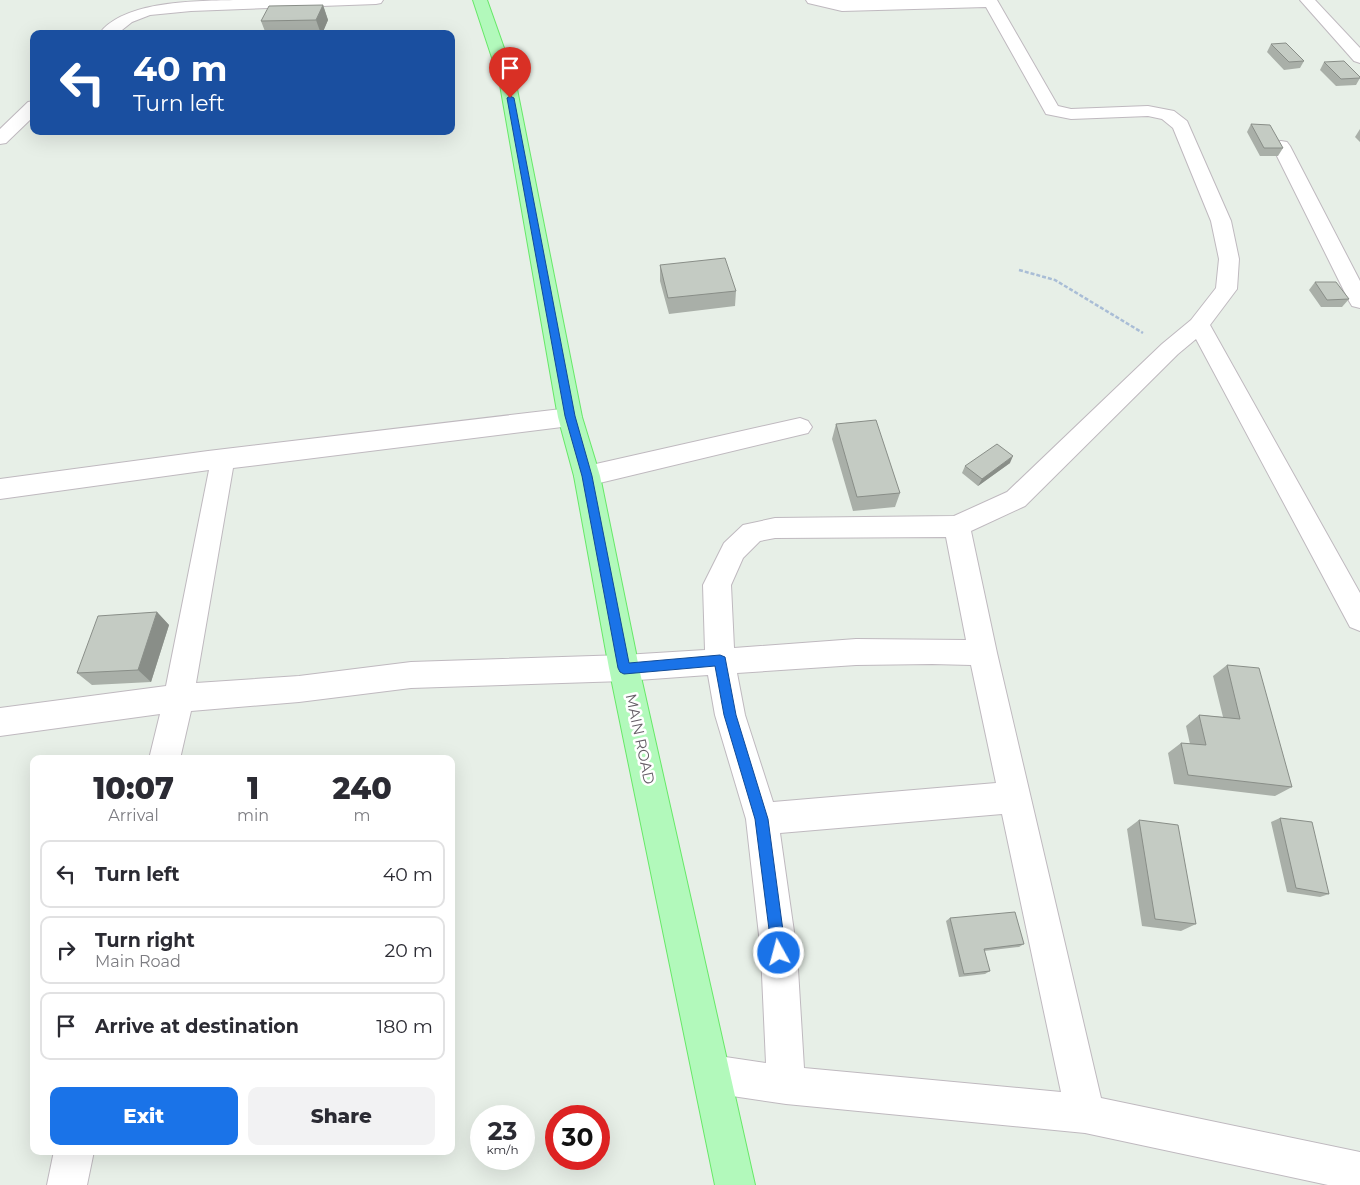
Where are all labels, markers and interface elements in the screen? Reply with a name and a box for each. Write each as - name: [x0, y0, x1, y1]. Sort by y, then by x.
- text: 40 m: [133, 47, 228, 90]
- pin: [489, 47, 531, 98]
- icon: left: [50, 50, 115, 115]
- icon: arrive: [496, 54, 524, 82]
- text: Turn left: [133, 90, 225, 117]
- street label: MAIN ROAD: [622, 692, 659, 786]
- text: 10:07: [93, 770, 174, 807]
- text: 1: [247, 770, 259, 807]
- text: 240: [332, 770, 392, 807]
- text: Arrival: [108, 806, 159, 825]
- text: min: [237, 806, 269, 825]
- text: m: [354, 806, 371, 825]
- icon: left: [52, 860, 80, 888]
- text: Turn left: [95, 863, 180, 886]
- text: 40 m: [383, 863, 433, 886]
- position arrow: [752, 926, 804, 978]
- text: Turn right: [95, 929, 195, 952]
- icon: right: [52, 936, 80, 964]
- text: 20 m: [385, 939, 433, 962]
- text: Main Road: [95, 952, 181, 971]
- icon: arrive: [52, 1012, 80, 1040]
- text: Arrive at destination: [95, 1015, 299, 1038]
- text: 180 m: [376, 1015, 433, 1038]
- button: Exit: [50, 1087, 238, 1145]
- button: Share: [248, 1087, 435, 1145]
- speed limit sign: 30: [545, 1105, 610, 1170]
- text: 23: [488, 1116, 517, 1146]
- text: km/h: [486, 1142, 519, 1157]

